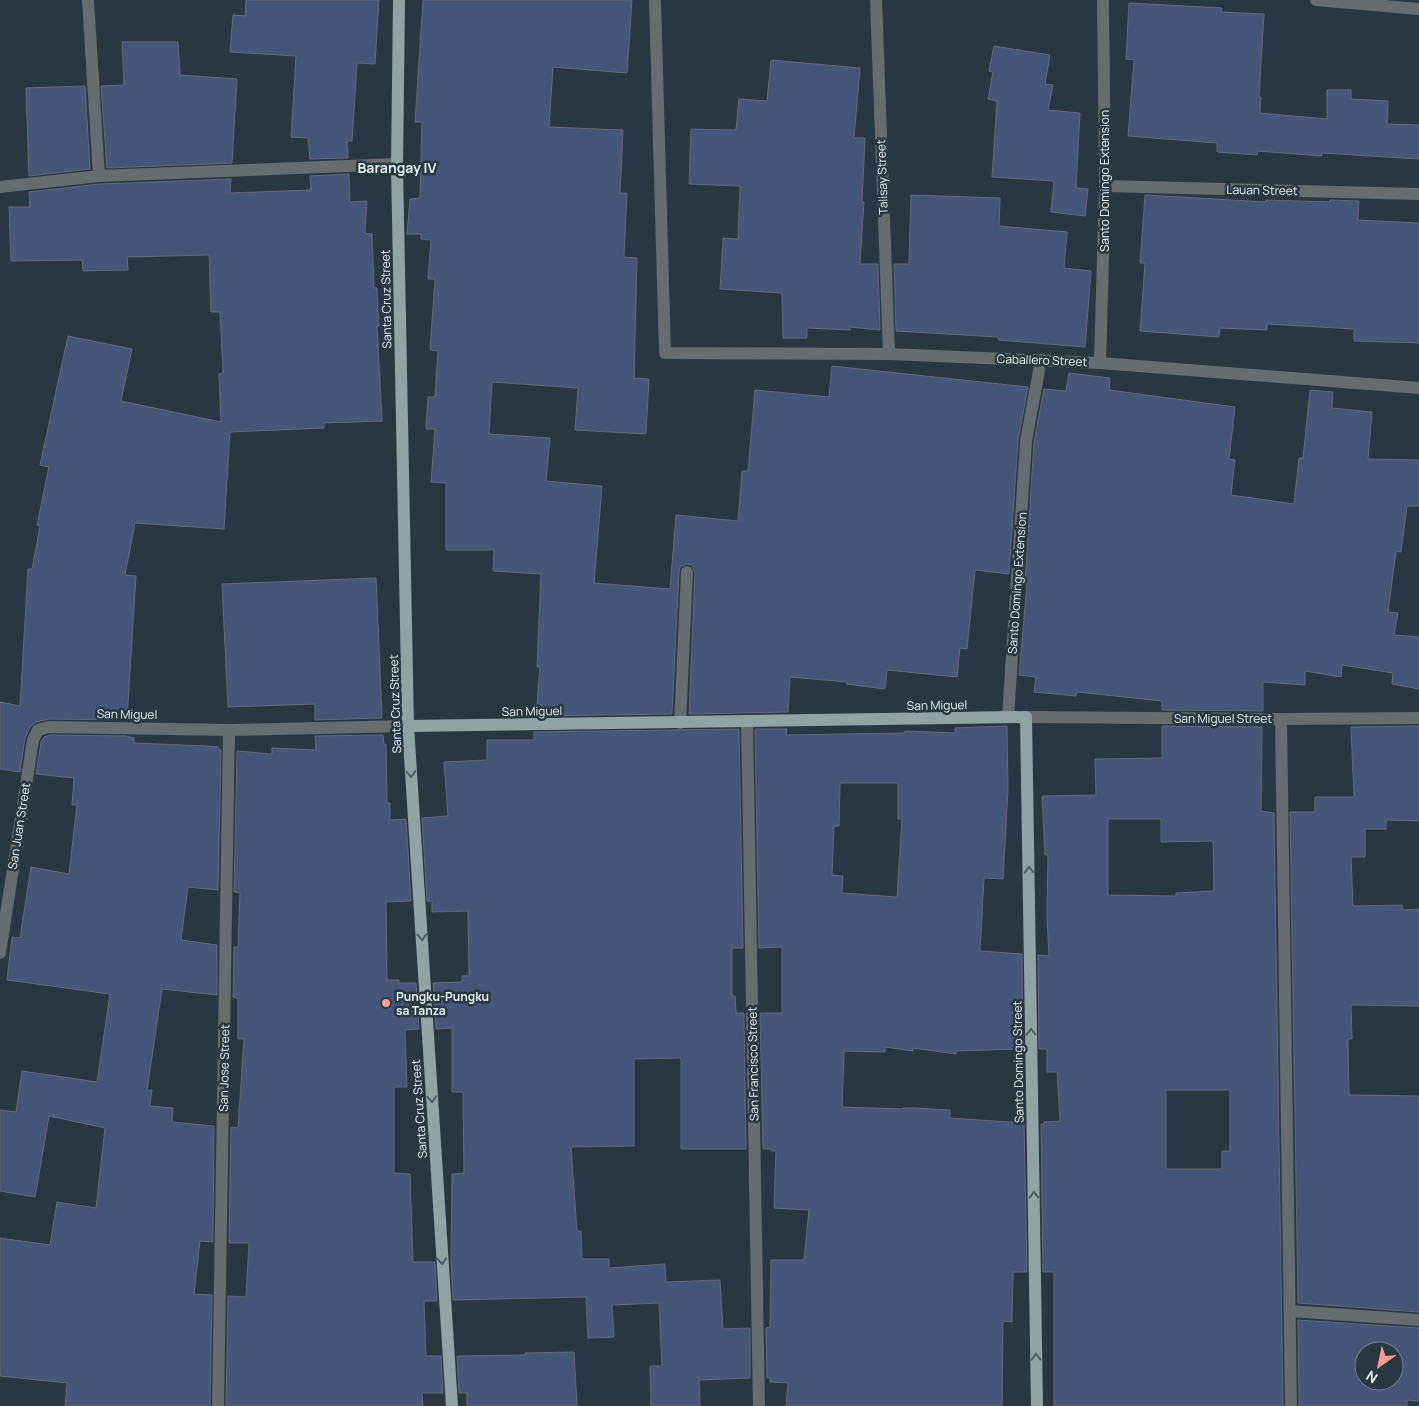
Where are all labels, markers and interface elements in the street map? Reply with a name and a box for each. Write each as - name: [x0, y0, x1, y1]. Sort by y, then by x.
- street label: Santo Domingo Extension: [1096, 110, 1113, 252]
- street label: Talisay Street: [872, 139, 892, 215]
- district label: Barangay IV: [358, 158, 436, 177]
- street label: Lauan Street: [1226, 181, 1298, 199]
- street label: Santa Cruz Street: [377, 249, 395, 349]
- street label: Caballero Street: [996, 350, 1088, 370]
- street label: Santo Domingo Extension: [1004, 512, 1030, 654]
- street label: Santa Cruz Street: [385, 654, 405, 754]
- street label: San Miguel: [907, 696, 967, 714]
- street label: San Miguel: [502, 702, 562, 720]
- street label: San Miguel: [97, 705, 157, 723]
- street label: San Miguel Street: [1174, 710, 1272, 727]
- one-way arrow: [406, 771, 417, 779]
- street label: San Juan Street: [4, 781, 34, 871]
- one-way arrow: [1024, 866, 1034, 874]
- one-way arrow: [416, 933, 427, 941]
- place label: Pungku-Pungku sa Tanza: [396, 988, 489, 1019]
- marker: Pungku-Pungku sa Tanza: [380, 997, 392, 1009]
- street label: Santo Domingo Street: [1008, 1000, 1028, 1123]
- street label: San Francisco Street: [744, 1007, 762, 1121]
- street label: San Jose Street: [215, 1024, 233, 1112]
- one-way arrow: [1026, 1028, 1036, 1036]
- street label: Santa Cruz Street: [407, 1059, 431, 1159]
- one-way arrow: [426, 1095, 437, 1103]
- one-way arrow: [1028, 1191, 1039, 1199]
- one-way arrow: [437, 1257, 448, 1265]
- north arrow: [1354, 1341, 1404, 1391]
- one-way arrow: [1031, 1353, 1041, 1361]
- text: N: [1362, 1367, 1381, 1388]

